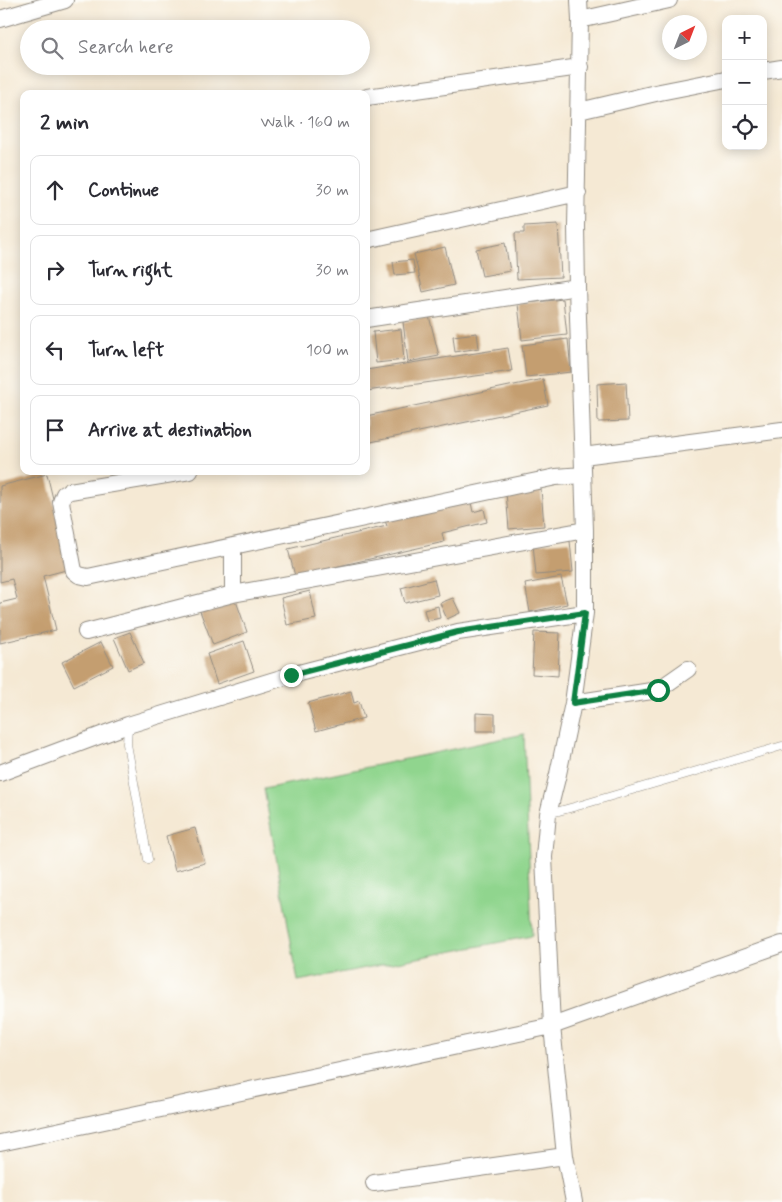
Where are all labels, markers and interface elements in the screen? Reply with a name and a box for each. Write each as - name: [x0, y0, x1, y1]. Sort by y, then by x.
- north arrow: [662, 15, 707, 60]
- map controls: [722, 15, 767, 150]
- button: +: [722, 15, 767, 60]
- search box: [20, 20, 370, 75]
- icon: search: [38, 34, 66, 62]
- text: Search here: [78, 35, 174, 60]
- button: −: [722, 60, 767, 105]
- button: locate: [722, 105, 767, 150]
- text: 2 min: [40, 109, 89, 137]
- text: Walk · 160 m: [260, 112, 350, 133]
- icon: ahead: [41, 176, 69, 204]
- text: Continue: [88, 178, 159, 203]
- text: 30 m: [316, 180, 349, 201]
- icon: right: [41, 256, 69, 284]
- text: Turn right: [88, 258, 172, 283]
- text: 30 m: [316, 260, 349, 281]
- icon: left: [41, 336, 69, 364]
- text: Turn left: [88, 338, 164, 363]
- text: 100 m: [306, 340, 349, 361]
- icon: arrive: [41, 416, 69, 444]
- text: Arrive at destination: [88, 418, 252, 443]
- route end: [280, 664, 303, 687]
- route start: [647, 679, 670, 702]

